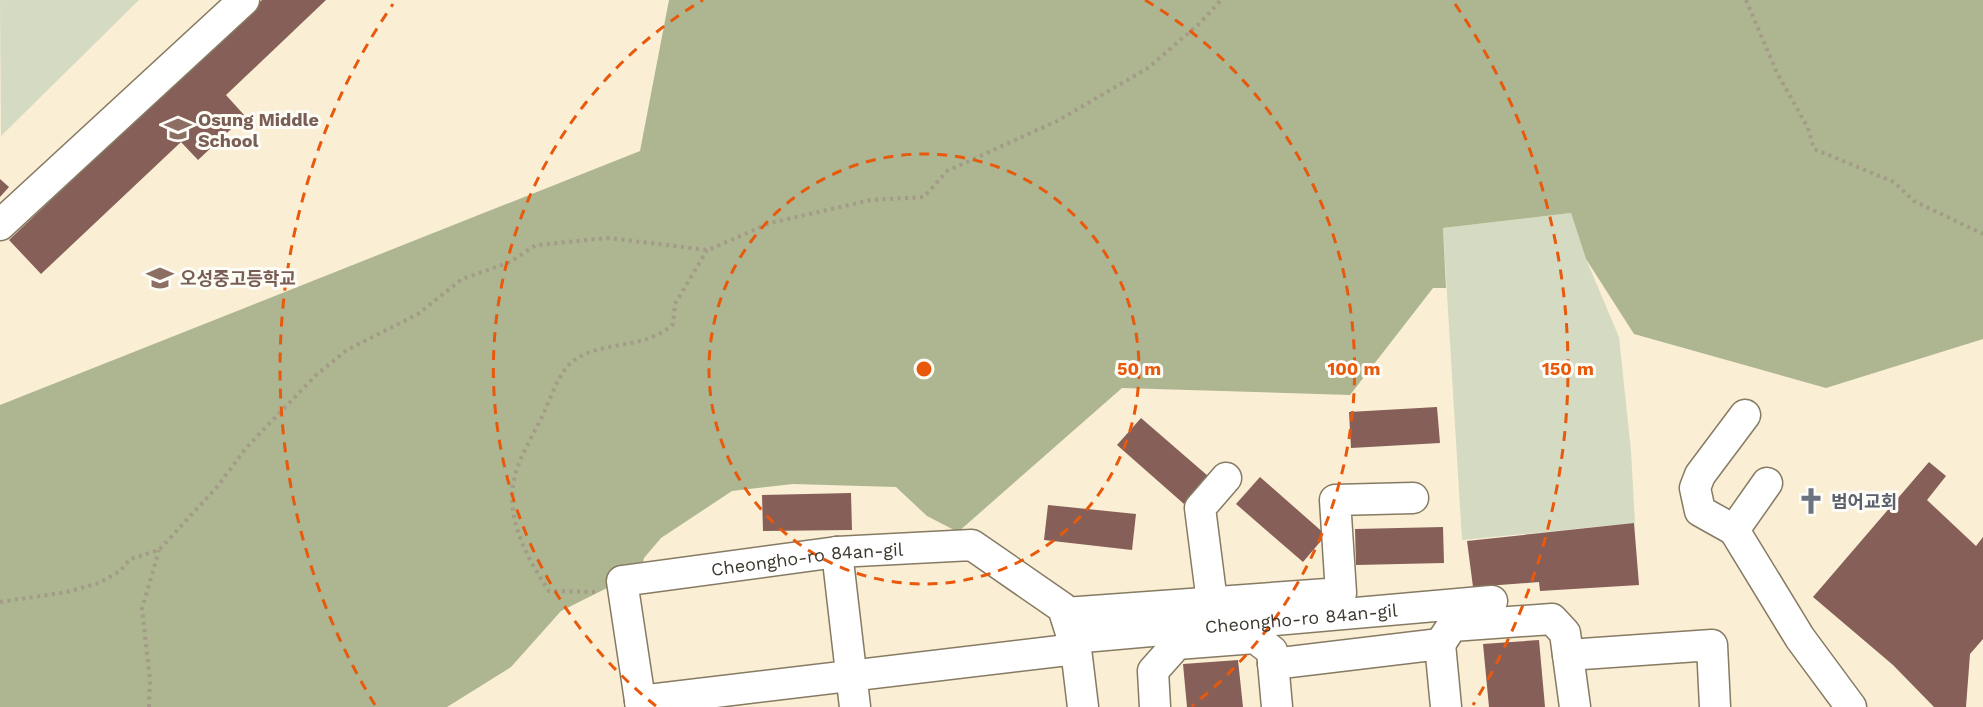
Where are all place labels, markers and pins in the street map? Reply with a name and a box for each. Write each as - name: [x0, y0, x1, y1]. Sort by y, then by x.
- place label: Osung Middle School: [198, 109, 319, 151]
- school or university icon: Osung Middle School: [163, 114, 193, 144]
- school or university icon: 오성중고등학교: [145, 263, 175, 293]
- place label: 오성중고등학교: [180, 268, 296, 289]
- centre of rings: [914, 359, 934, 379]
- church icon: 범어교회: [1796, 486, 1826, 516]
- place label: 범어교회: [1831, 491, 1897, 512]

